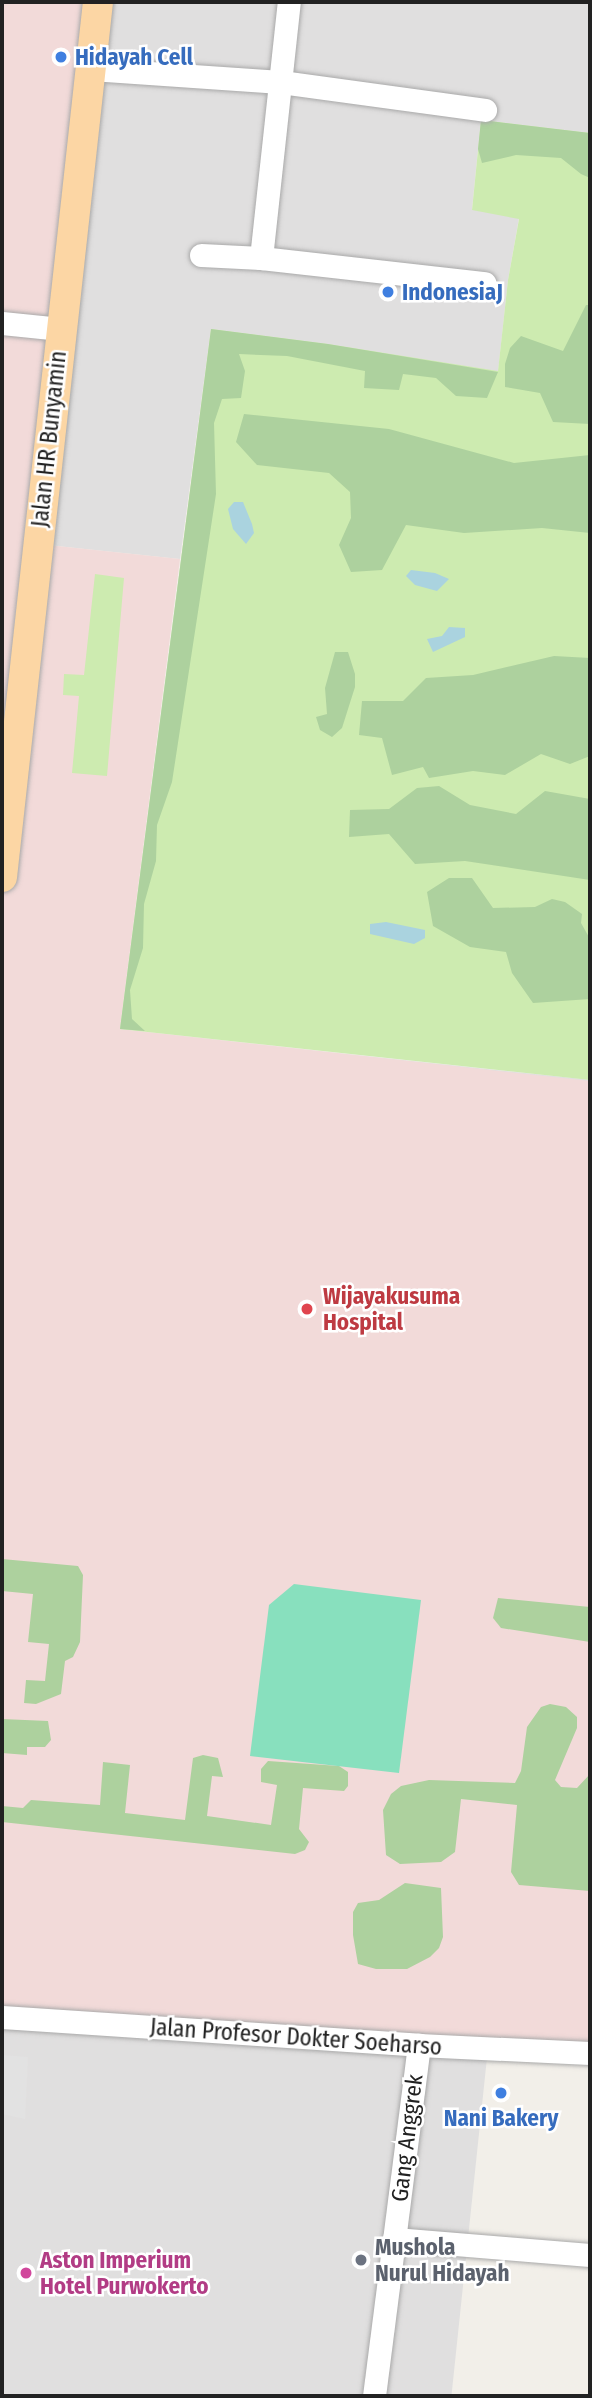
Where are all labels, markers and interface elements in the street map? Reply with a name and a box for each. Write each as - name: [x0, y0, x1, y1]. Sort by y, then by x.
- place label: Hidayah Cell: [75, 43, 193, 71]
- marker: Hidayah Cell: [53, 49, 69, 65]
- place label: IndonesiaJ: [402, 278, 503, 306]
- marker: IndonesiaJ: [380, 284, 396, 300]
- street label: Jalan HR Bunyamin: [26, 349, 72, 529]
- place label: Wijayakusuma Hospital: [323, 1282, 460, 1336]
- marker: Wijayakusuma Hospital: [297, 1299, 317, 1319]
- street label: Jalan Profesor Dokter Soeharso: [149, 2013, 443, 2061]
- street label: Gang Anggrek: [385, 2073, 429, 2203]
- marker: Nani Bakery: [493, 2085, 509, 2101]
- place label: Nani Bakery: [444, 2104, 558, 2132]
- place label: Mushola Nurul Hidayah: [375, 2233, 510, 2287]
- place label: Aston Imperium Hotel Purwokerto: [40, 2246, 208, 2300]
- marker: Mushola Nurul Hidayah: [353, 2252, 369, 2268]
- marker: Aston Imperium Hotel Purwokerto: [18, 2265, 34, 2281]

